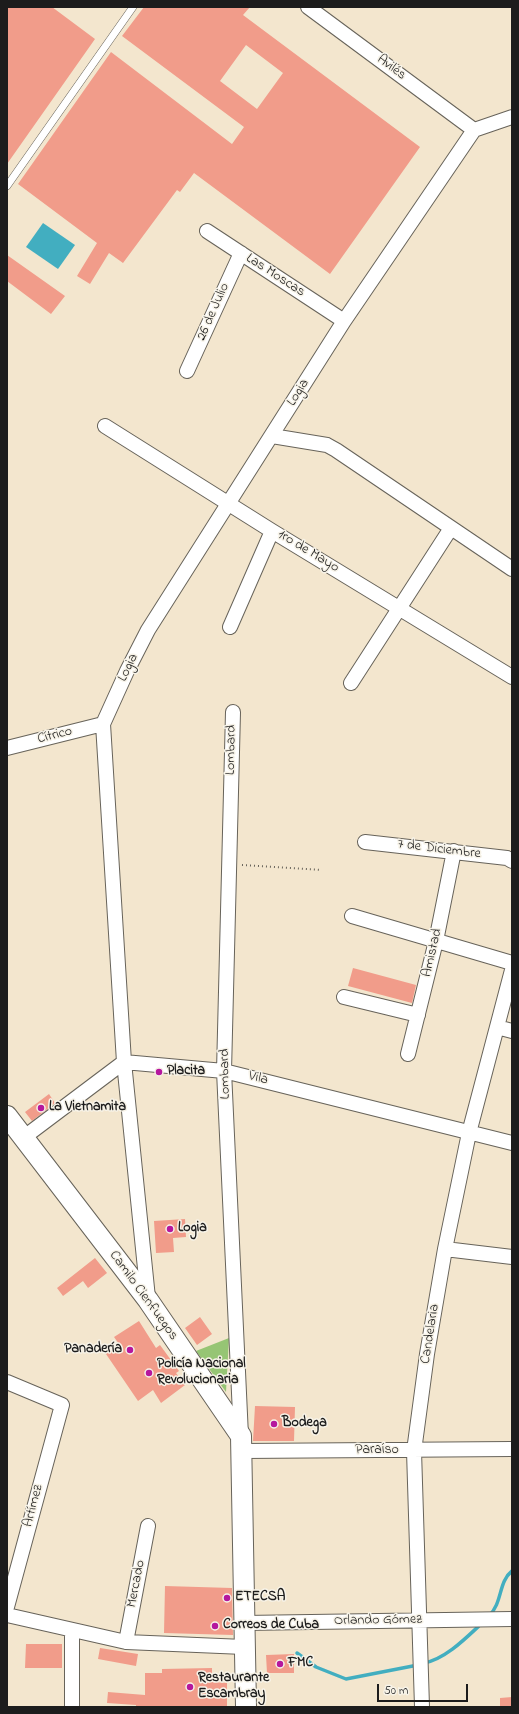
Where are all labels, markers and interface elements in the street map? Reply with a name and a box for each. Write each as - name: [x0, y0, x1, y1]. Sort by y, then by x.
- street label: Avilés: [373, 52, 409, 84]
- street label: Las Moscas: [242, 251, 308, 301]
- street label: 26 de Julio: [194, 281, 234, 343]
- street label: Logia: [284, 376, 314, 410]
- street label: 1ro de Mayo: [274, 527, 342, 577]
- street label: Logia: [115, 651, 143, 685]
- street label: Cítrico: [36, 724, 74, 748]
- street label: Lombard: [223, 725, 241, 775]
- street label: 7 de Diciembre: [396, 837, 482, 863]
- street label: Amistad: [419, 927, 447, 979]
- street label: Lombard: [217, 1049, 235, 1099]
- place label: Placita: [167, 1064, 205, 1080]
- marker: Placita: [154, 1067, 164, 1077]
- street label: Vila: [246, 1068, 270, 1090]
- place label: La Vietnamita: [49, 1100, 126, 1116]
- marker: La Vietnamita: [36, 1103, 46, 1113]
- place label: Logia: [178, 1221, 207, 1237]
- marker: Logia: [165, 1224, 175, 1234]
- street label: Camilo Cienfuegos: [105, 1248, 181, 1344]
- street label: Candelaria: [418, 1303, 444, 1365]
- place label: Panadería: [64, 1342, 122, 1358]
- marker: Panadería: [125, 1345, 135, 1355]
- place label: Policía Nacional Revolucionaria: [157, 1357, 246, 1390]
- marker: Policía Nacional Revolucionaria: [144, 1368, 154, 1378]
- place label: Bodega: [282, 1416, 327, 1432]
- marker: Bodega: [269, 1419, 279, 1429]
- street label: Paraíso: [355, 1443, 399, 1459]
- street label: Artímez: [20, 1483, 48, 1529]
- street label: Mercado: [124, 1559, 150, 1609]
- place label: ETECSA: [235, 1590, 285, 1606]
- marker: ETECSA: [222, 1593, 232, 1603]
- street label: Orlando Gómez: [334, 1612, 422, 1630]
- place label: Correos de Cuba: [223, 1618, 319, 1634]
- marker: Correos de Cuba: [210, 1621, 220, 1631]
- place label: FMC: [288, 1656, 313, 1672]
- marker: FMC: [275, 1659, 285, 1669]
- place label: Restaurante Escambray: [198, 1671, 269, 1704]
- scale bar: [379, 1676, 470, 1702]
- marker: Restaurante Escambray: [185, 1682, 195, 1692]
- text: 50 m: [384, 1682, 408, 1700]

